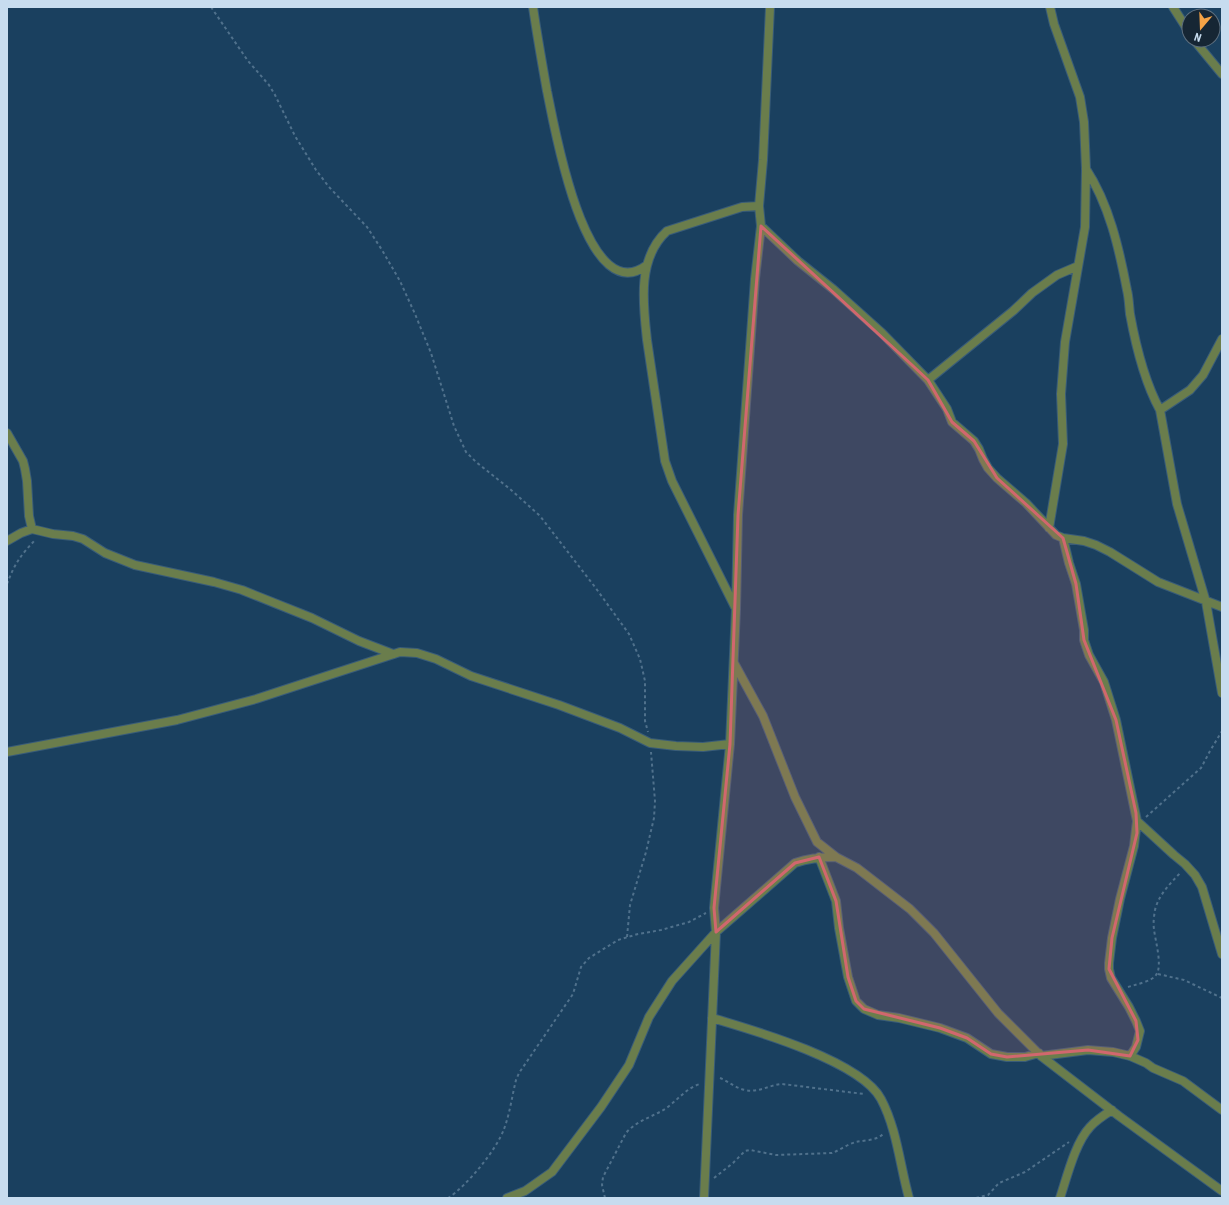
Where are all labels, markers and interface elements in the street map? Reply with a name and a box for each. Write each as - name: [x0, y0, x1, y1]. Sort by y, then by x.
- north arrow: [1181, 8, 1221, 48]
- text: N: [1192, 30, 1203, 44]

